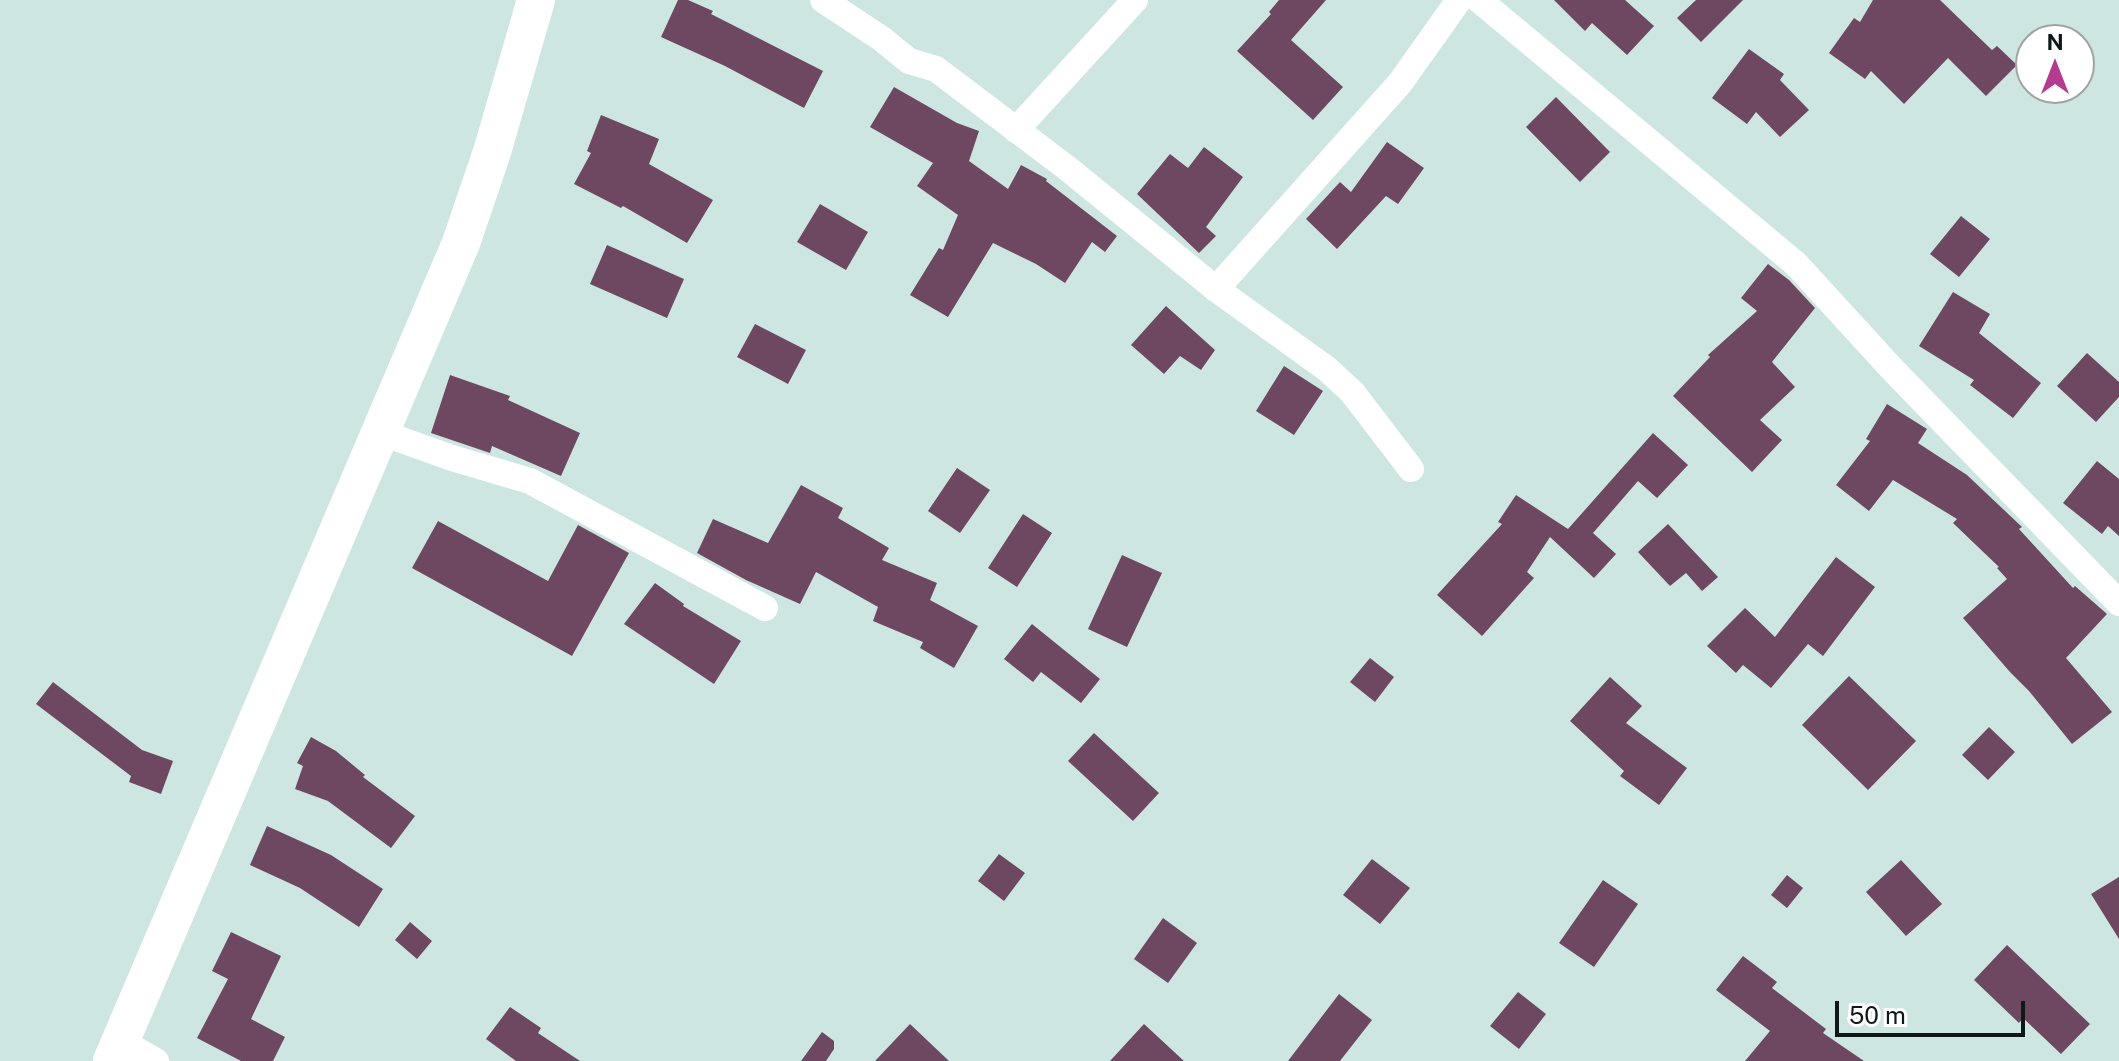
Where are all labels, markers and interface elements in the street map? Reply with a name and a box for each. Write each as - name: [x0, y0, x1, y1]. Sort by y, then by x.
- north arrow: [2015, 24, 2095, 104]
- text: N: [2046, 29, 2064, 55]
- scale bar: [1839, 985, 2029, 1035]
- text: 50 m: [1849, 1001, 1906, 1029]

